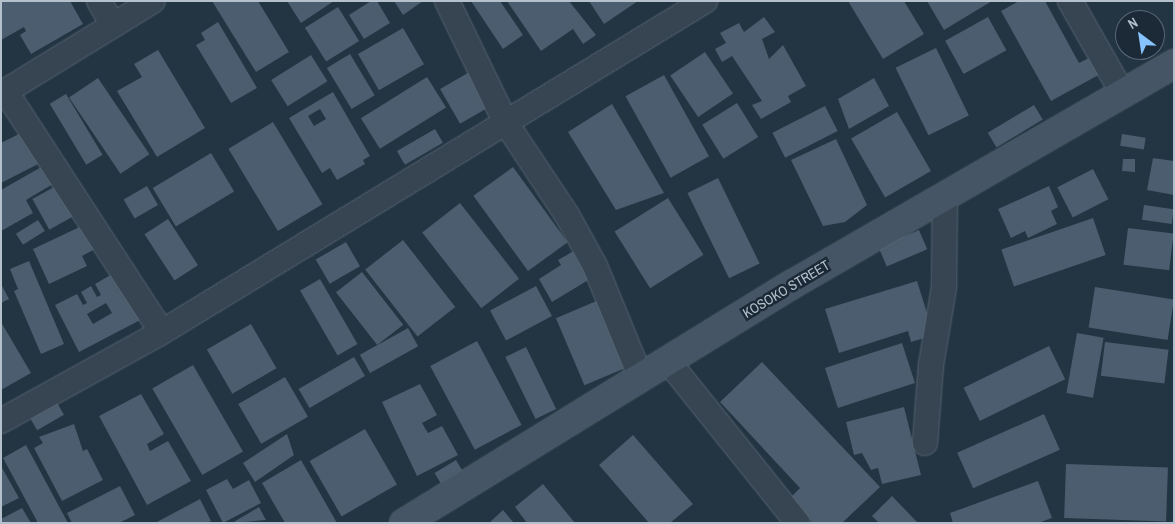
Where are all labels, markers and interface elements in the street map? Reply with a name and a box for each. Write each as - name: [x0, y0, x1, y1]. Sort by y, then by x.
- north arrow: [1115, 10, 1165, 60]
- text: N: [1125, 13, 1141, 33]
- street label: KOSOKO STREET: [740, 256, 832, 322]

